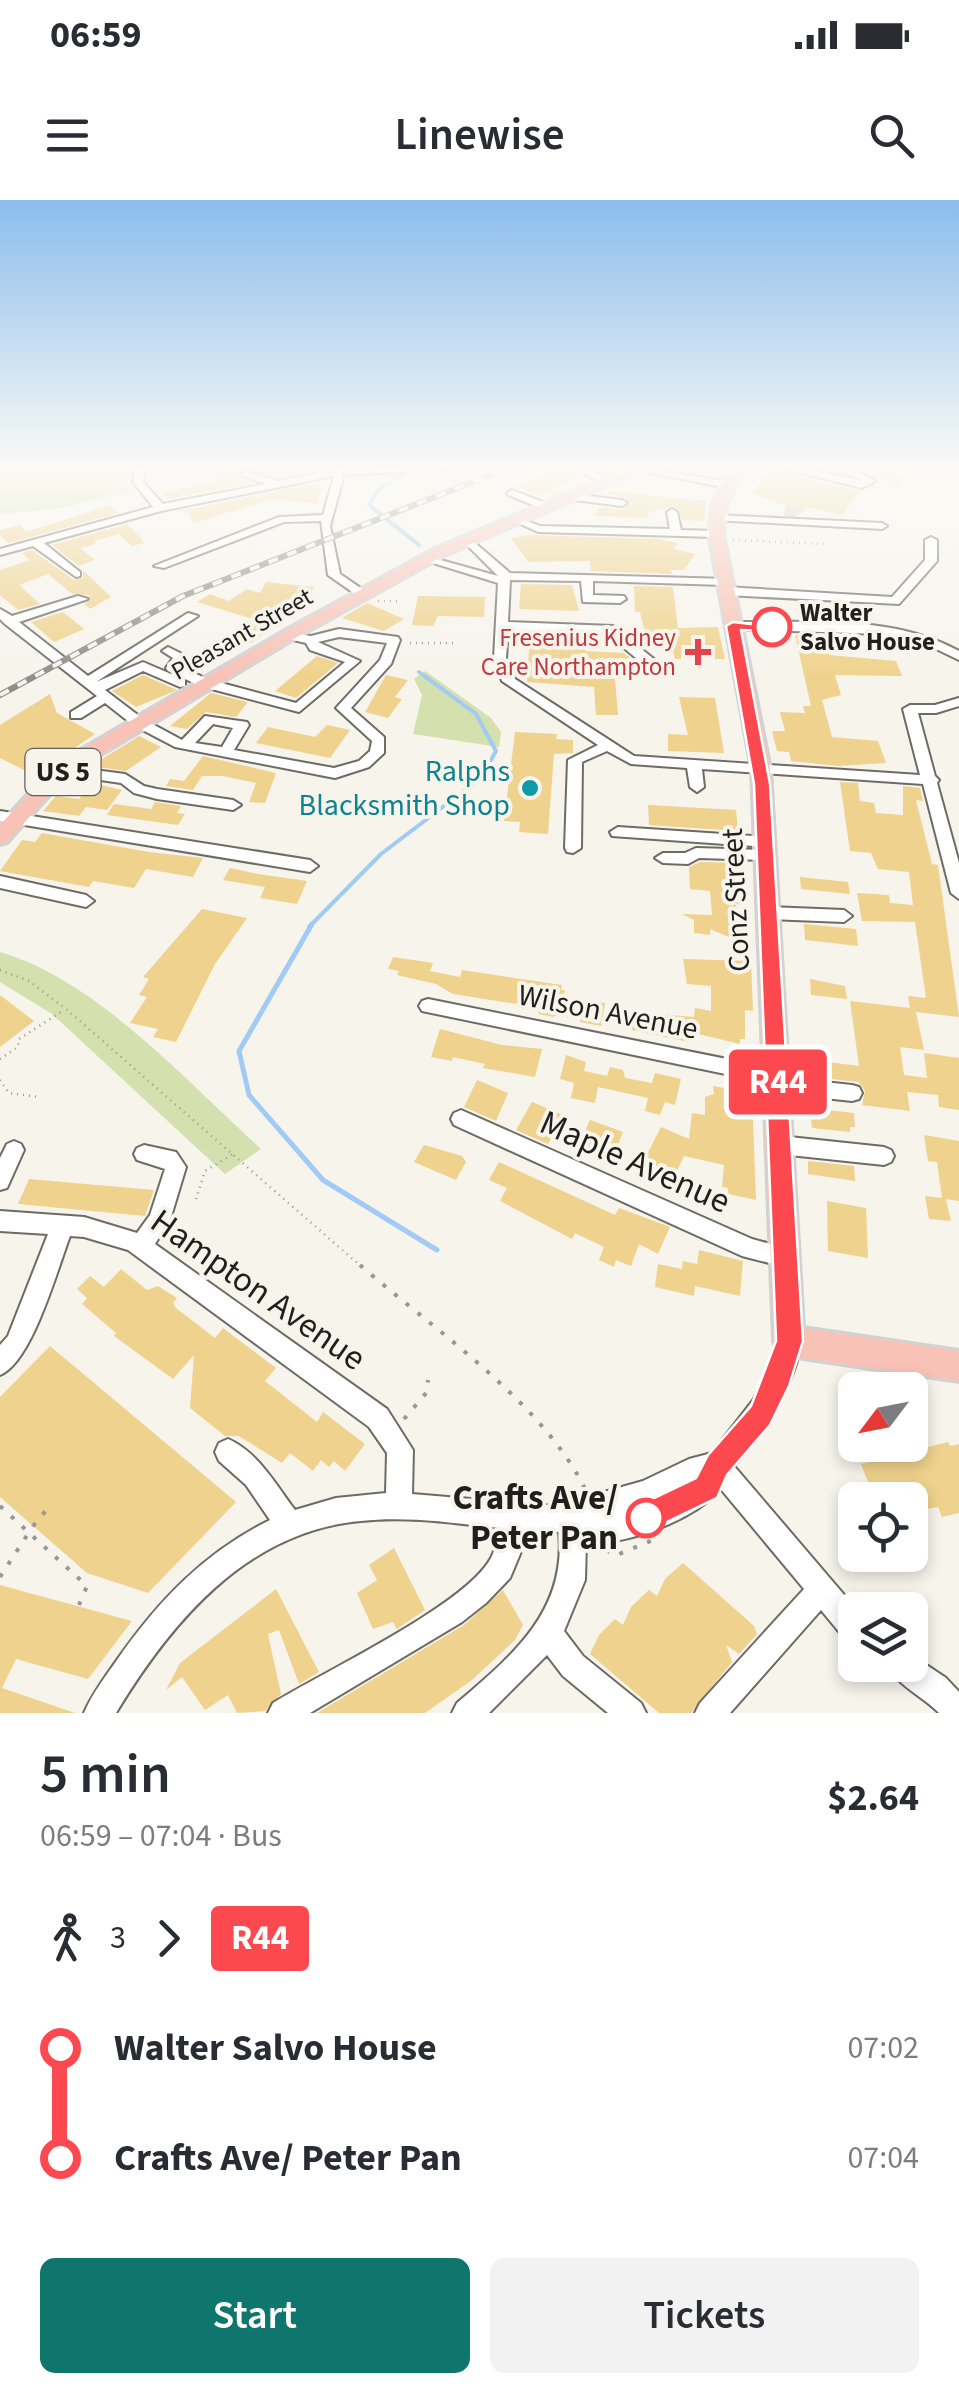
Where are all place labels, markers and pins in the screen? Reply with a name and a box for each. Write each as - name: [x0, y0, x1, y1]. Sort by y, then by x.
- place label: Walter Salvo House: [800, 595, 935, 660]
- marker: Walter Salvo House: [753, 608, 791, 646]
- place label: Fresenius Kidney Care Northampton: [481, 620, 676, 685]
- marker: Fresenius Kidney Care Northampton: [685, 639, 711, 665]
- place label: Ralphs Blacksmith Shop: [299, 750, 510, 827]
- marker: Ralphs Blacksmith Shop: [519, 777, 541, 799]
- place label: Crafts Ave/ Peter Pan: [453, 1473, 618, 1563]
- marker: Crafts Ave/ Peter Pan: [627, 1499, 665, 1537]

